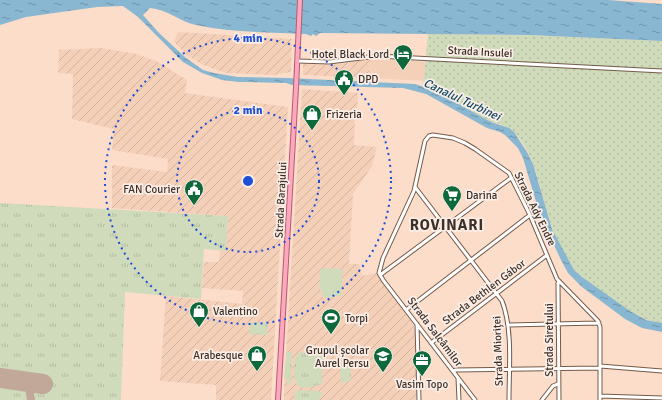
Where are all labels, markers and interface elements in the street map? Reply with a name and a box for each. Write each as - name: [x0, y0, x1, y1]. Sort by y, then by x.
- text: 4 min: [234, 31, 263, 46]
- hotel icon: Hotel Black Lord: [392, 43, 414, 71]
- street label: Strada Insulei: [447, 44, 513, 60]
- place label: Hotel Black Lord: [312, 48, 389, 61]
- public building icon: DPD: [333, 68, 355, 96]
- place label: DPD: [358, 73, 379, 86]
- water label: Canalul Turbinei: [421, 76, 504, 125]
- text: 2 min: [234, 103, 263, 118]
- shop icon: Frizeria: [301, 103, 323, 131]
- place label: Frizeria: [326, 108, 362, 121]
- street label: Strada Barajului: [273, 162, 289, 238]
- street label: Strada Ady Endre: [511, 170, 559, 248]
- centre of rings: [241, 174, 255, 188]
- public building icon: FAN Courier: [183, 178, 205, 206]
- place label: FAN Courier: [123, 183, 180, 196]
- supermarket icon: Darina: [441, 184, 463, 212]
- place label: Darina: [466, 189, 498, 202]
- district label: ROVINARI: [410, 216, 484, 234]
- street label: Strada Bethlen Gábor: [440, 257, 528, 327]
- street label: Strada Salcâmilor: [405, 295, 465, 369]
- shop icon: Valentino: [188, 300, 210, 328]
- street label: Strada Siretului: [543, 303, 556, 377]
- place label: Valentino: [213, 305, 258, 318]
- sports icon: Torpi: [320, 307, 342, 335]
- place label: Torpi: [345, 312, 368, 325]
- street label: Strada Mioriței: [490, 316, 506, 386]
- shop icon: Arabesque: [246, 344, 268, 372]
- place label: Grupul școlar Aurel Persu: [306, 344, 369, 370]
- school or university icon: Grupul școlar Aurel Persu: [372, 345, 394, 373]
- place label: Arabesque: [193, 349, 243, 362]
- office icon: Vasim Topo: [411, 349, 433, 377]
- place label: Vasim Topo: [396, 378, 448, 391]

